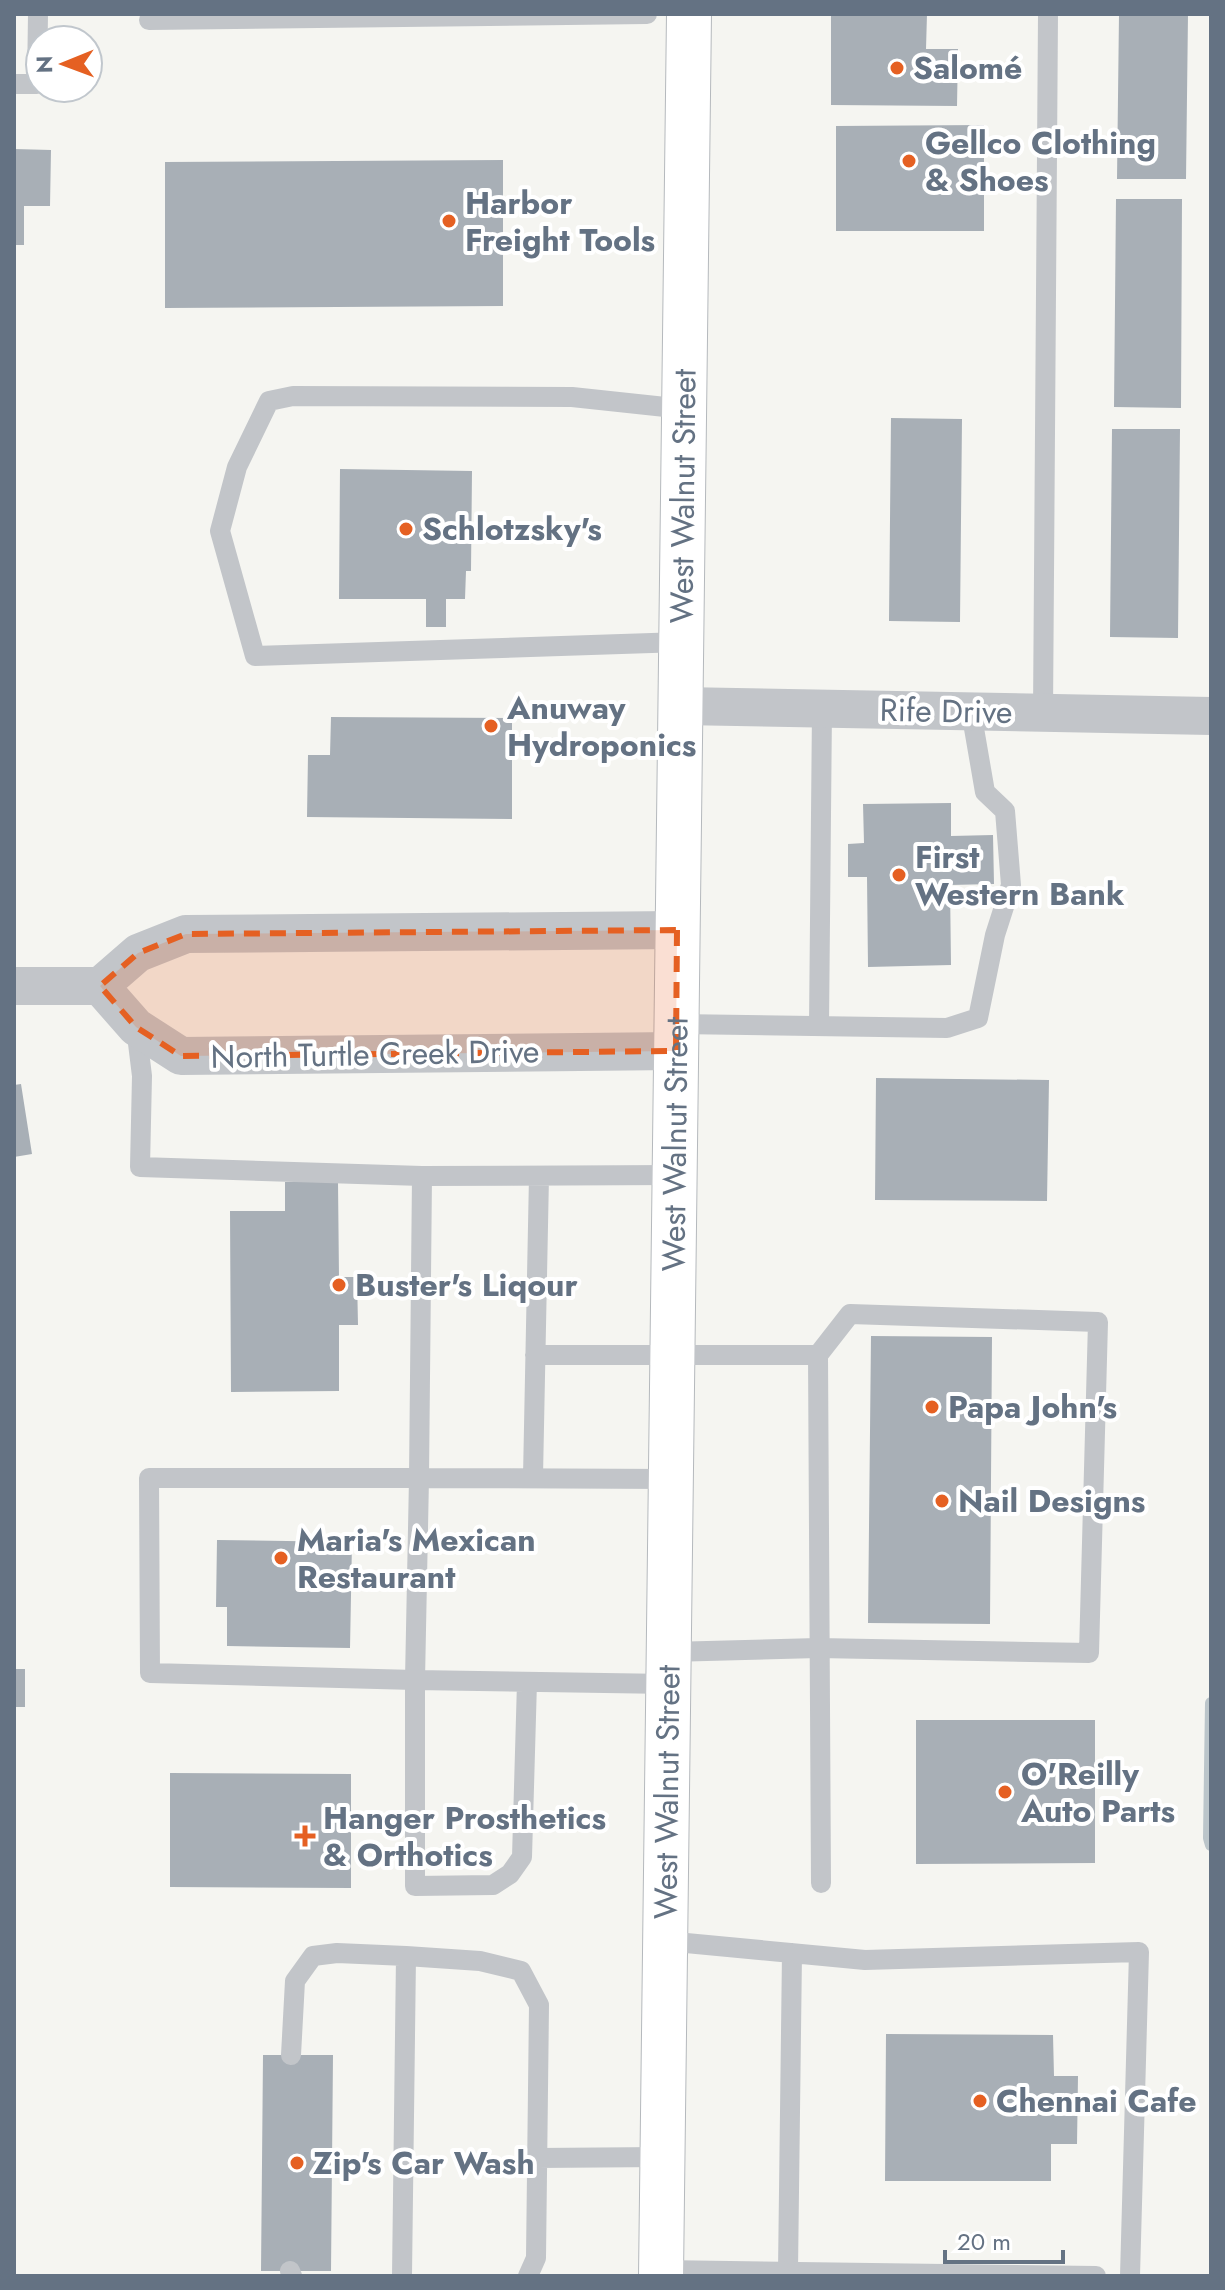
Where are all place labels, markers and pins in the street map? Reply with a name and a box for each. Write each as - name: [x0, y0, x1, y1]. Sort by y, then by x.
- place label: Salomé: [913, 45, 1022, 91]
- marker: Salomé: [888, 59, 906, 77]
- place label: Gellco Clothing & Shoes: [925, 120, 1156, 203]
- marker: Gellco Clothing & Shoes: [900, 152, 918, 170]
- place label: Harbor Freight Tools: [465, 180, 655, 263]
- marker: Harbor Freight Tools: [440, 212, 458, 230]
- place label: Schlotzsky's: [422, 506, 602, 552]
- marker: Schlotzsky's: [397, 520, 415, 538]
- place label: Anuway Hydroponics: [506, 685, 696, 768]
- marker: Anuway Hydroponics: [482, 717, 500, 735]
- place label: First Western Bank: [915, 834, 1125, 917]
- marker: First Western Bank: [890, 866, 908, 884]
- place label: Buster's Liqour: [355, 1262, 578, 1308]
- marker: Buster's Liqour: [330, 1276, 348, 1294]
- place label: Papa John's: [948, 1384, 1117, 1430]
- marker: Papa John's: [923, 1398, 941, 1416]
- place label: Nail Designs: [958, 1478, 1145, 1524]
- marker: Nail Designs: [933, 1492, 951, 1510]
- place label: Maria's Mexican Restaurant: [297, 1517, 536, 1600]
- marker: Maria's Mexican Restaurant: [272, 1549, 290, 1567]
- place label: O'Reilly Auto Parts: [1020, 1751, 1175, 1834]
- marker: O'Reilly Auto Parts: [996, 1783, 1014, 1801]
- place label: Hanger Prosthetics & Orthotics: [323, 1795, 606, 1878]
- marker: Hanger Prosthetics & Orthotics: [294, 1825, 316, 1847]
- place label: Chennai Cafe: [996, 2078, 1196, 2124]
- marker: Chennai Cafe: [971, 2092, 989, 2110]
- place label: Zip's Car Wash: [313, 2140, 535, 2186]
- marker: Zip's Car Wash: [288, 2154, 306, 2172]

